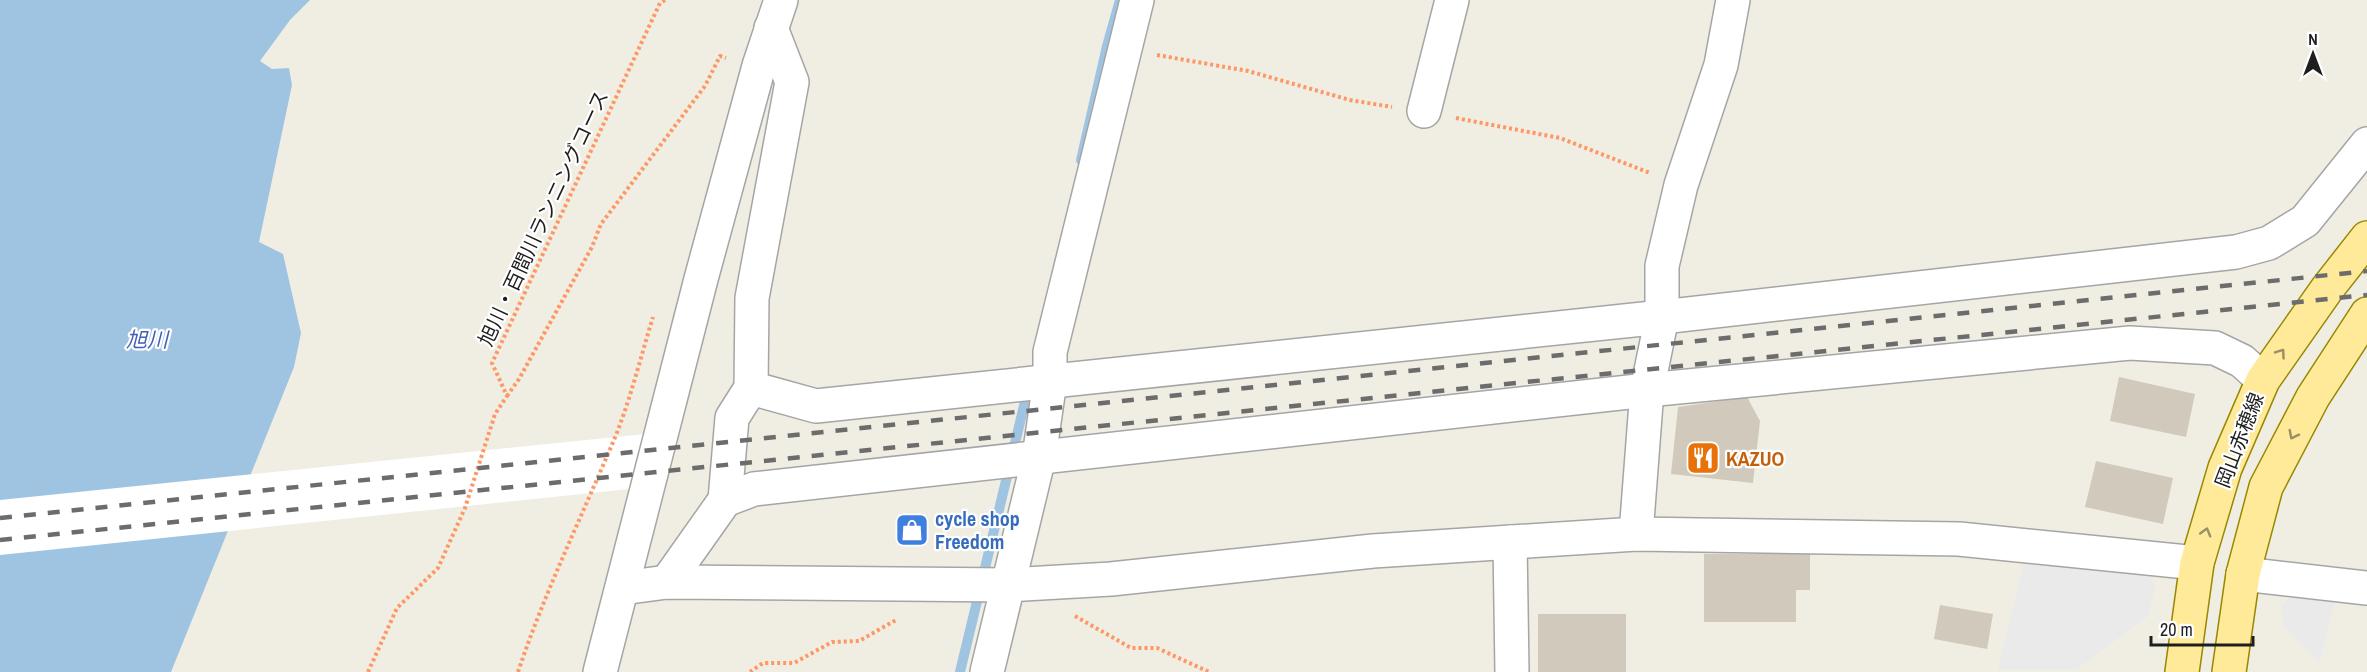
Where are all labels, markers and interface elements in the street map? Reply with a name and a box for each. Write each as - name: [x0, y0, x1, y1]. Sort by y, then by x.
- north arrow: [2283, 24, 2343, 84]
- text: N: [2308, 28, 2318, 50]
- street label: 旭川・百間川ランニングコース: [472, 86, 614, 350]
- water label: 旭川: [126, 325, 170, 354]
- one-way arrow: [2274, 349, 2285, 360]
- street label: 岡山赤穂線: [2208, 388, 2270, 492]
- one-way arrow: [2289, 429, 2300, 440]
- restaurant icon: KAZUO: [1685, 440, 1721, 476]
- place label: KAZUO: [1726, 445, 1785, 472]
- place label: cycle shop Freedom: [935, 505, 1020, 555]
- shop icon: cycle shop Freedom: [894, 512, 930, 548]
- one-way arrow: [2199, 527, 2211, 538]
- scale bar: [2151, 609, 2253, 647]
- text: 20 m: [2160, 617, 2193, 642]

